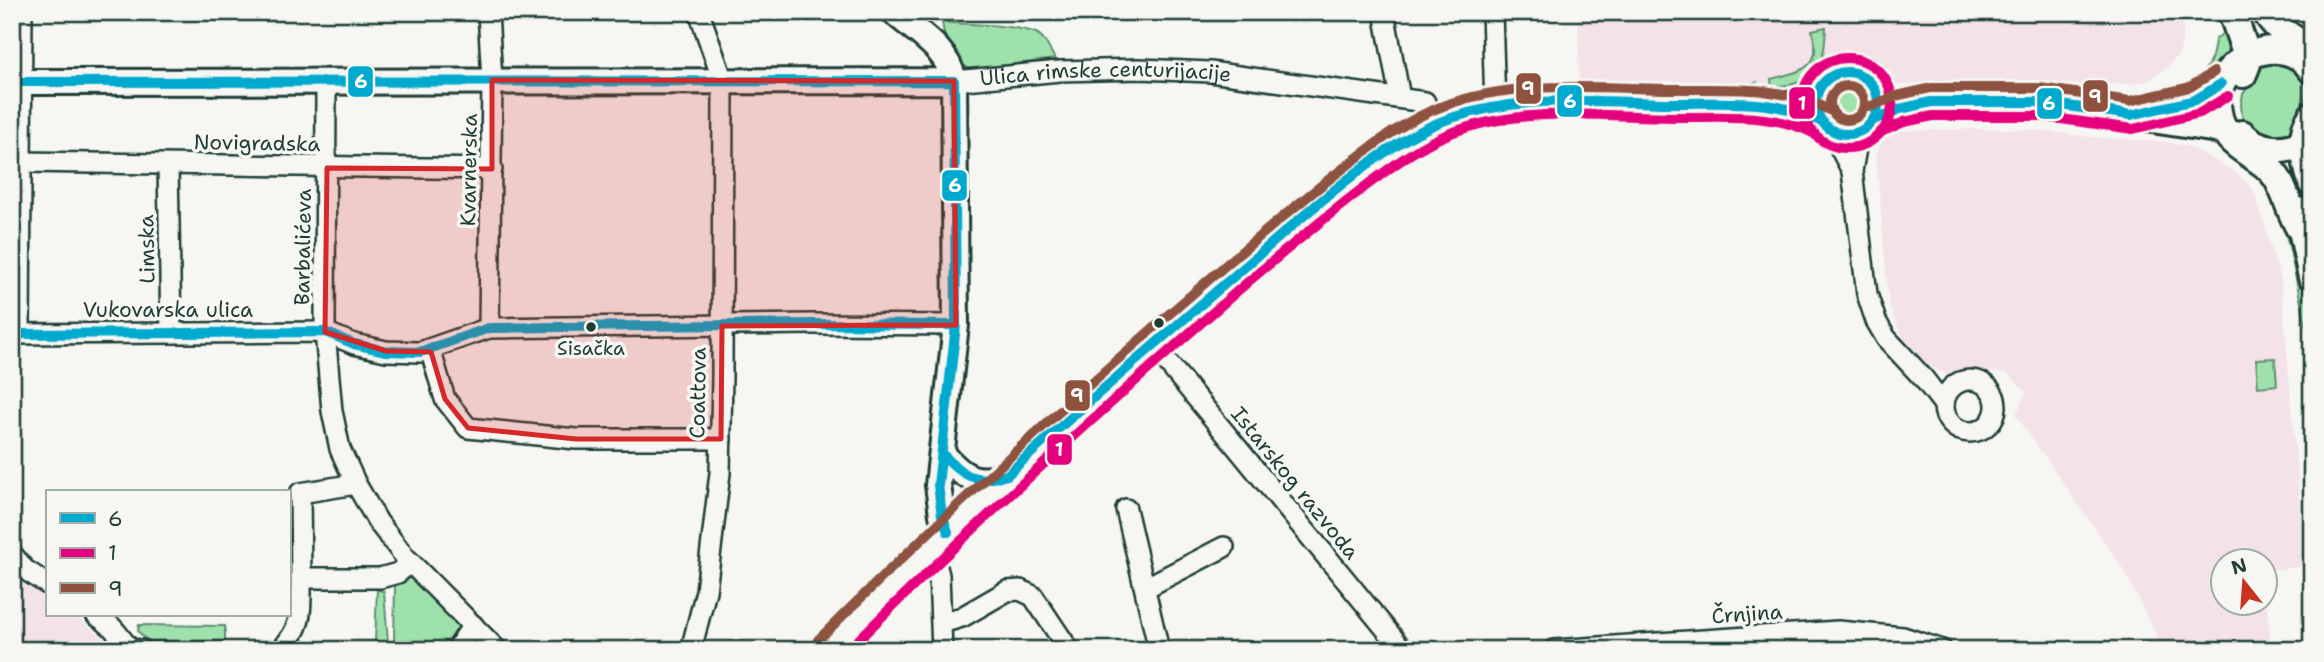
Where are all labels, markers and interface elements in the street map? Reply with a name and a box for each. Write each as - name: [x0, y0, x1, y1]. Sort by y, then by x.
- street label: Ulica rimske centurijacije: [979, 55, 1233, 92]
- line badge: 6: [347, 65, 374, 98]
- text: 6: [354, 69, 368, 94]
- line badge: 9: [1515, 72, 1542, 105]
- text: 9: [1521, 76, 1535, 101]
- line badge: 9: [2082, 79, 2109, 113]
- line badge: 6: [1556, 84, 1583, 118]
- text: 9: [2088, 84, 2102, 109]
- line badge: 1: [1788, 86, 1816, 120]
- line badge: 6: [2036, 87, 2063, 120]
- text: 6: [1563, 89, 1577, 114]
- text: 1: [1798, 91, 1806, 116]
- text: 6: [2042, 91, 2056, 116]
- street label: Kvarnerska: [454, 113, 484, 227]
- street label: Novigradska: [193, 128, 321, 158]
- line badge: 6: [941, 169, 968, 202]
- text: 6: [948, 173, 962, 198]
- street label: Barbalićeva: [288, 188, 318, 306]
- street label: Limska: [132, 214, 162, 284]
- street label: Vukovarska ulica: [83, 296, 253, 324]
- unlabelled marker: [1152, 316, 1166, 330]
- marker: Sisačka: [584, 320, 598, 334]
- place label: Sisačka: [557, 336, 625, 361]
- street label: Coattova: [683, 347, 713, 439]
- line badge: 9: [1064, 379, 1091, 412]
- text: 9: [1070, 383, 1084, 408]
- street label: Istarskog razvoda: [1225, 401, 1365, 565]
- line badge: 1: [1046, 433, 1073, 466]
- text: 1: [1055, 437, 1063, 462]
- legend: [46, 490, 290, 616]
- text: 6: [108, 505, 123, 533]
- text: 1: [108, 539, 117, 567]
- north arrow: [2208, 546, 2278, 616]
- text: N: [2228, 552, 2250, 580]
- text: 9: [108, 575, 123, 603]
- street label: Črnjina: [1711, 597, 1783, 630]

